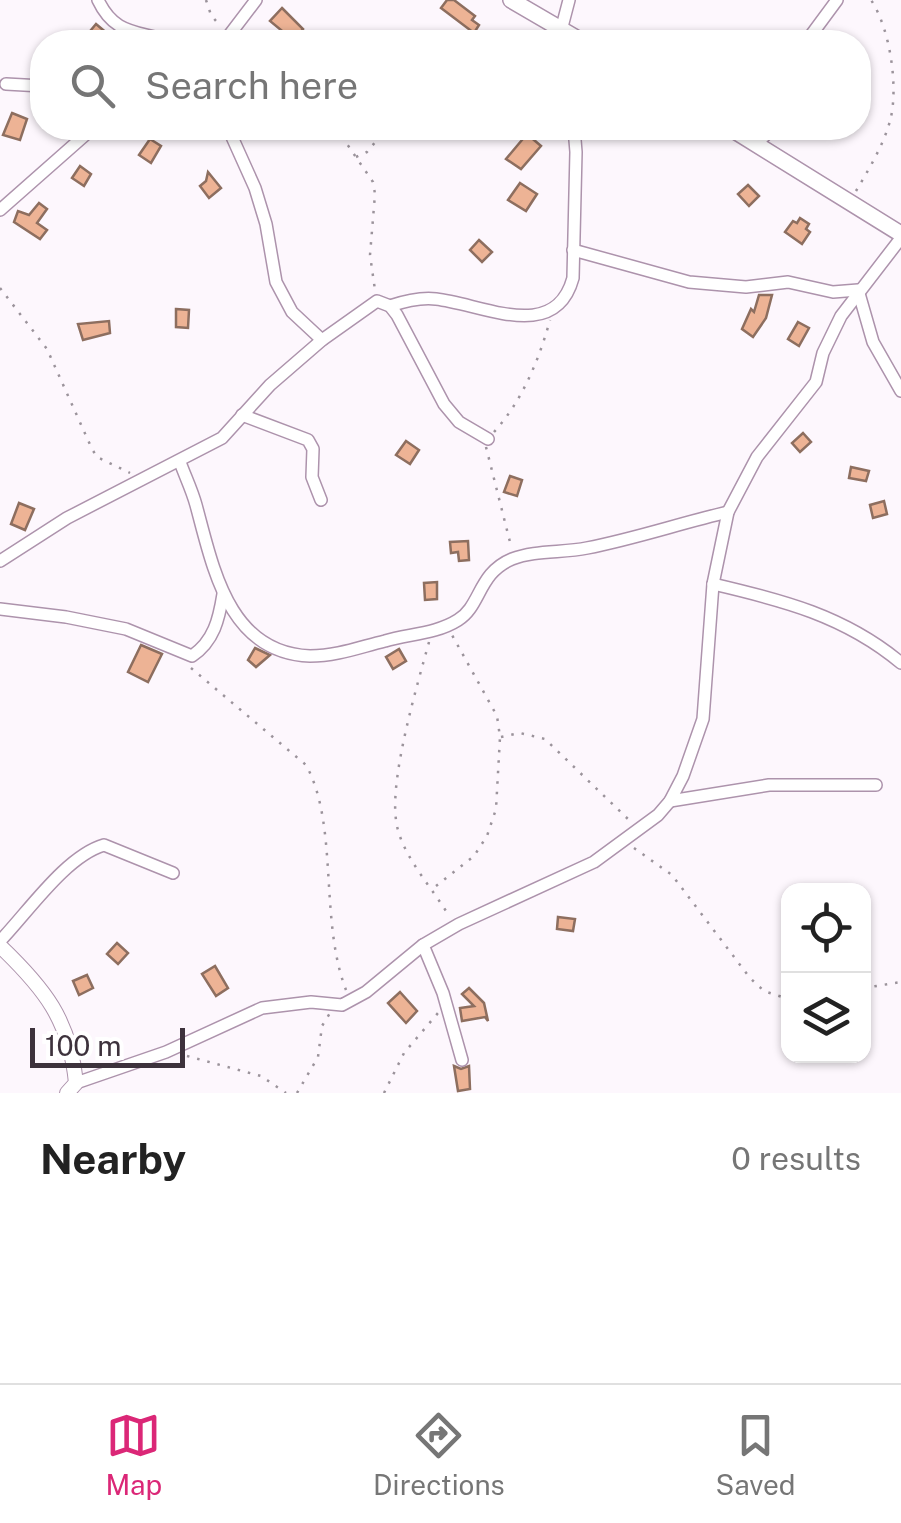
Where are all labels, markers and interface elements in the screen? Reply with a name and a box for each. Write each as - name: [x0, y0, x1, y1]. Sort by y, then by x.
- search box: [30, 30, 871, 140]
- icon: search: [65, 58, 120, 113]
- text: Search here: [145, 63, 358, 108]
- map controls: [781, 883, 871, 1063]
- button: locate: [781, 883, 871, 973]
- button: layers: [781, 973, 871, 1063]
- scale bar: [30, 1023, 185, 1068]
- text: 100 m: [45, 1029, 122, 1062]
- text: Nearby: [40, 1134, 186, 1183]
- text: 0 results: [731, 1140, 861, 1177]
- tab: Map: [105, 1408, 162, 1501]
- tab: Directions: [373, 1408, 505, 1501]
- tab: Saved: [715, 1408, 796, 1501]

